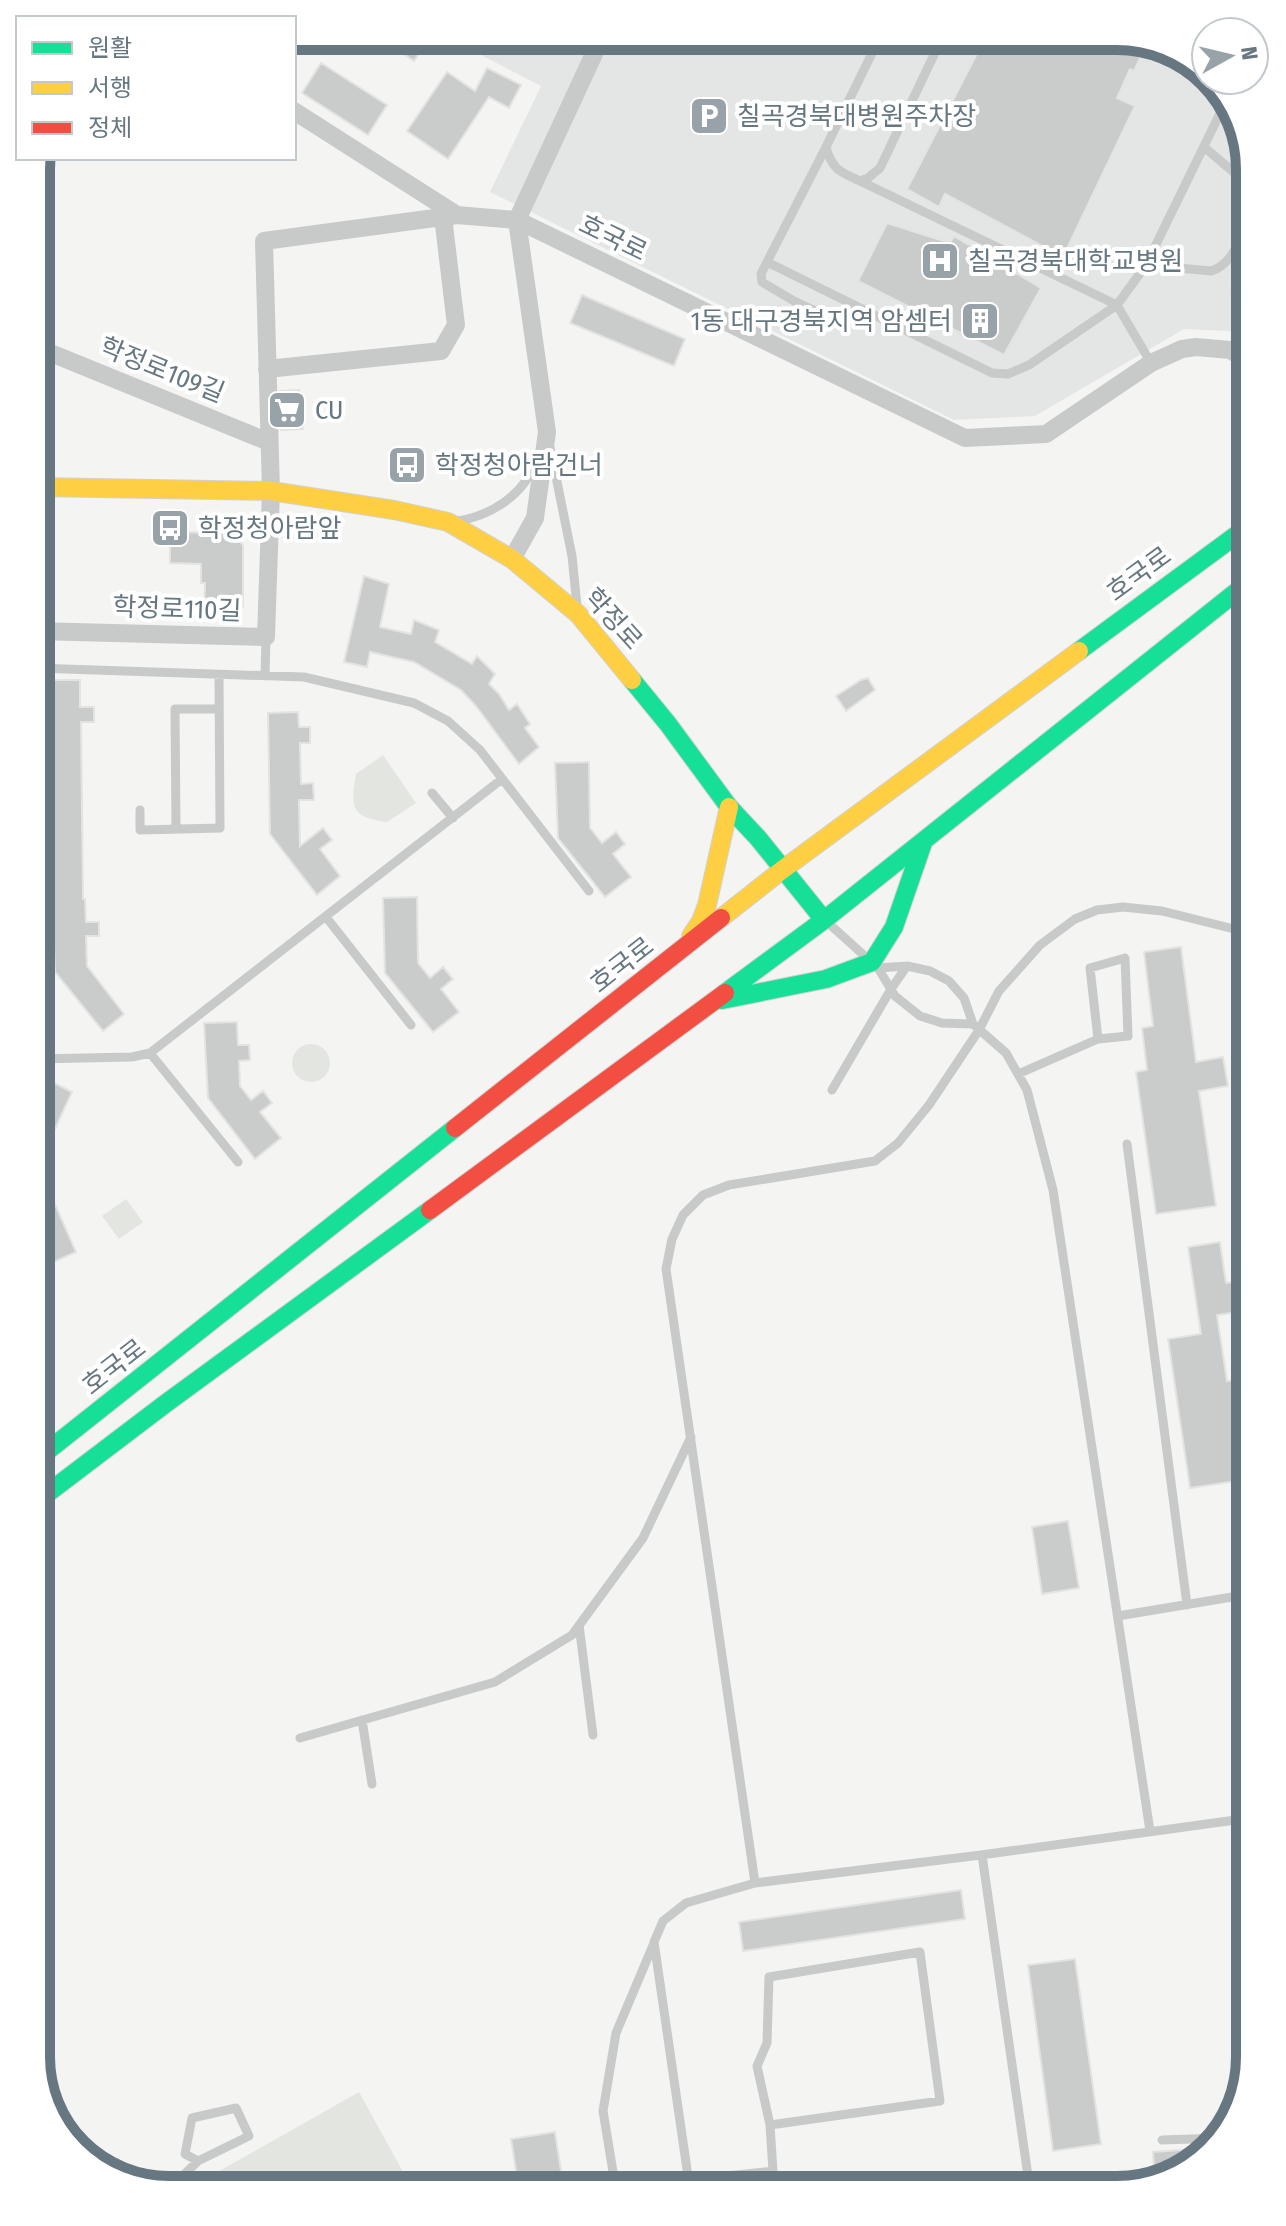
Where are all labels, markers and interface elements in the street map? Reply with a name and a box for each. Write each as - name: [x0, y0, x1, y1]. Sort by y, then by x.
- legend: [16, 16, 296, 160]
- north arrow: [1190, 16, 1270, 96]
- text: 원활: [88, 34, 132, 62]
- text: N: [1235, 45, 1264, 62]
- text: 서행: [88, 74, 132, 102]
- parking icon: 칠곡경북대병원주차장: [688, 95, 730, 137]
- place label: 칠곡경북대병원주차장: [737, 101, 976, 132]
- text: 정체: [88, 114, 132, 142]
- street label: 호국로: [574, 208, 652, 268]
- hospital icon: 칠곡경북대학교병원: [919, 240, 961, 282]
- place label: 칠곡경북대학교병원: [968, 246, 1183, 277]
- building icon: 1동 대구경북지역 암셈터: [959, 300, 1001, 342]
- place label: 1동 대구경북지역 암셈터: [690, 306, 952, 337]
- street label: 학정로109길: [95, 331, 229, 409]
- supermarket icon: CU: [266, 389, 308, 431]
- place label: CU: [315, 395, 343, 426]
- bus stop icon: 학정청아람건너: [386, 444, 428, 486]
- place label: 학정청아람건너: [435, 450, 602, 481]
- bus stop icon: 학정청아람앞: [149, 507, 191, 549]
- place label: 학정청아람앞: [198, 513, 342, 544]
- street label: 호국로: [1101, 540, 1177, 608]
- street label: 학정로: [577, 582, 649, 656]
- street label: 학정로110길: [112, 591, 242, 627]
- street label: 호국로: [584, 931, 660, 999]
- street label: 호국로: [76, 1333, 152, 1401]

